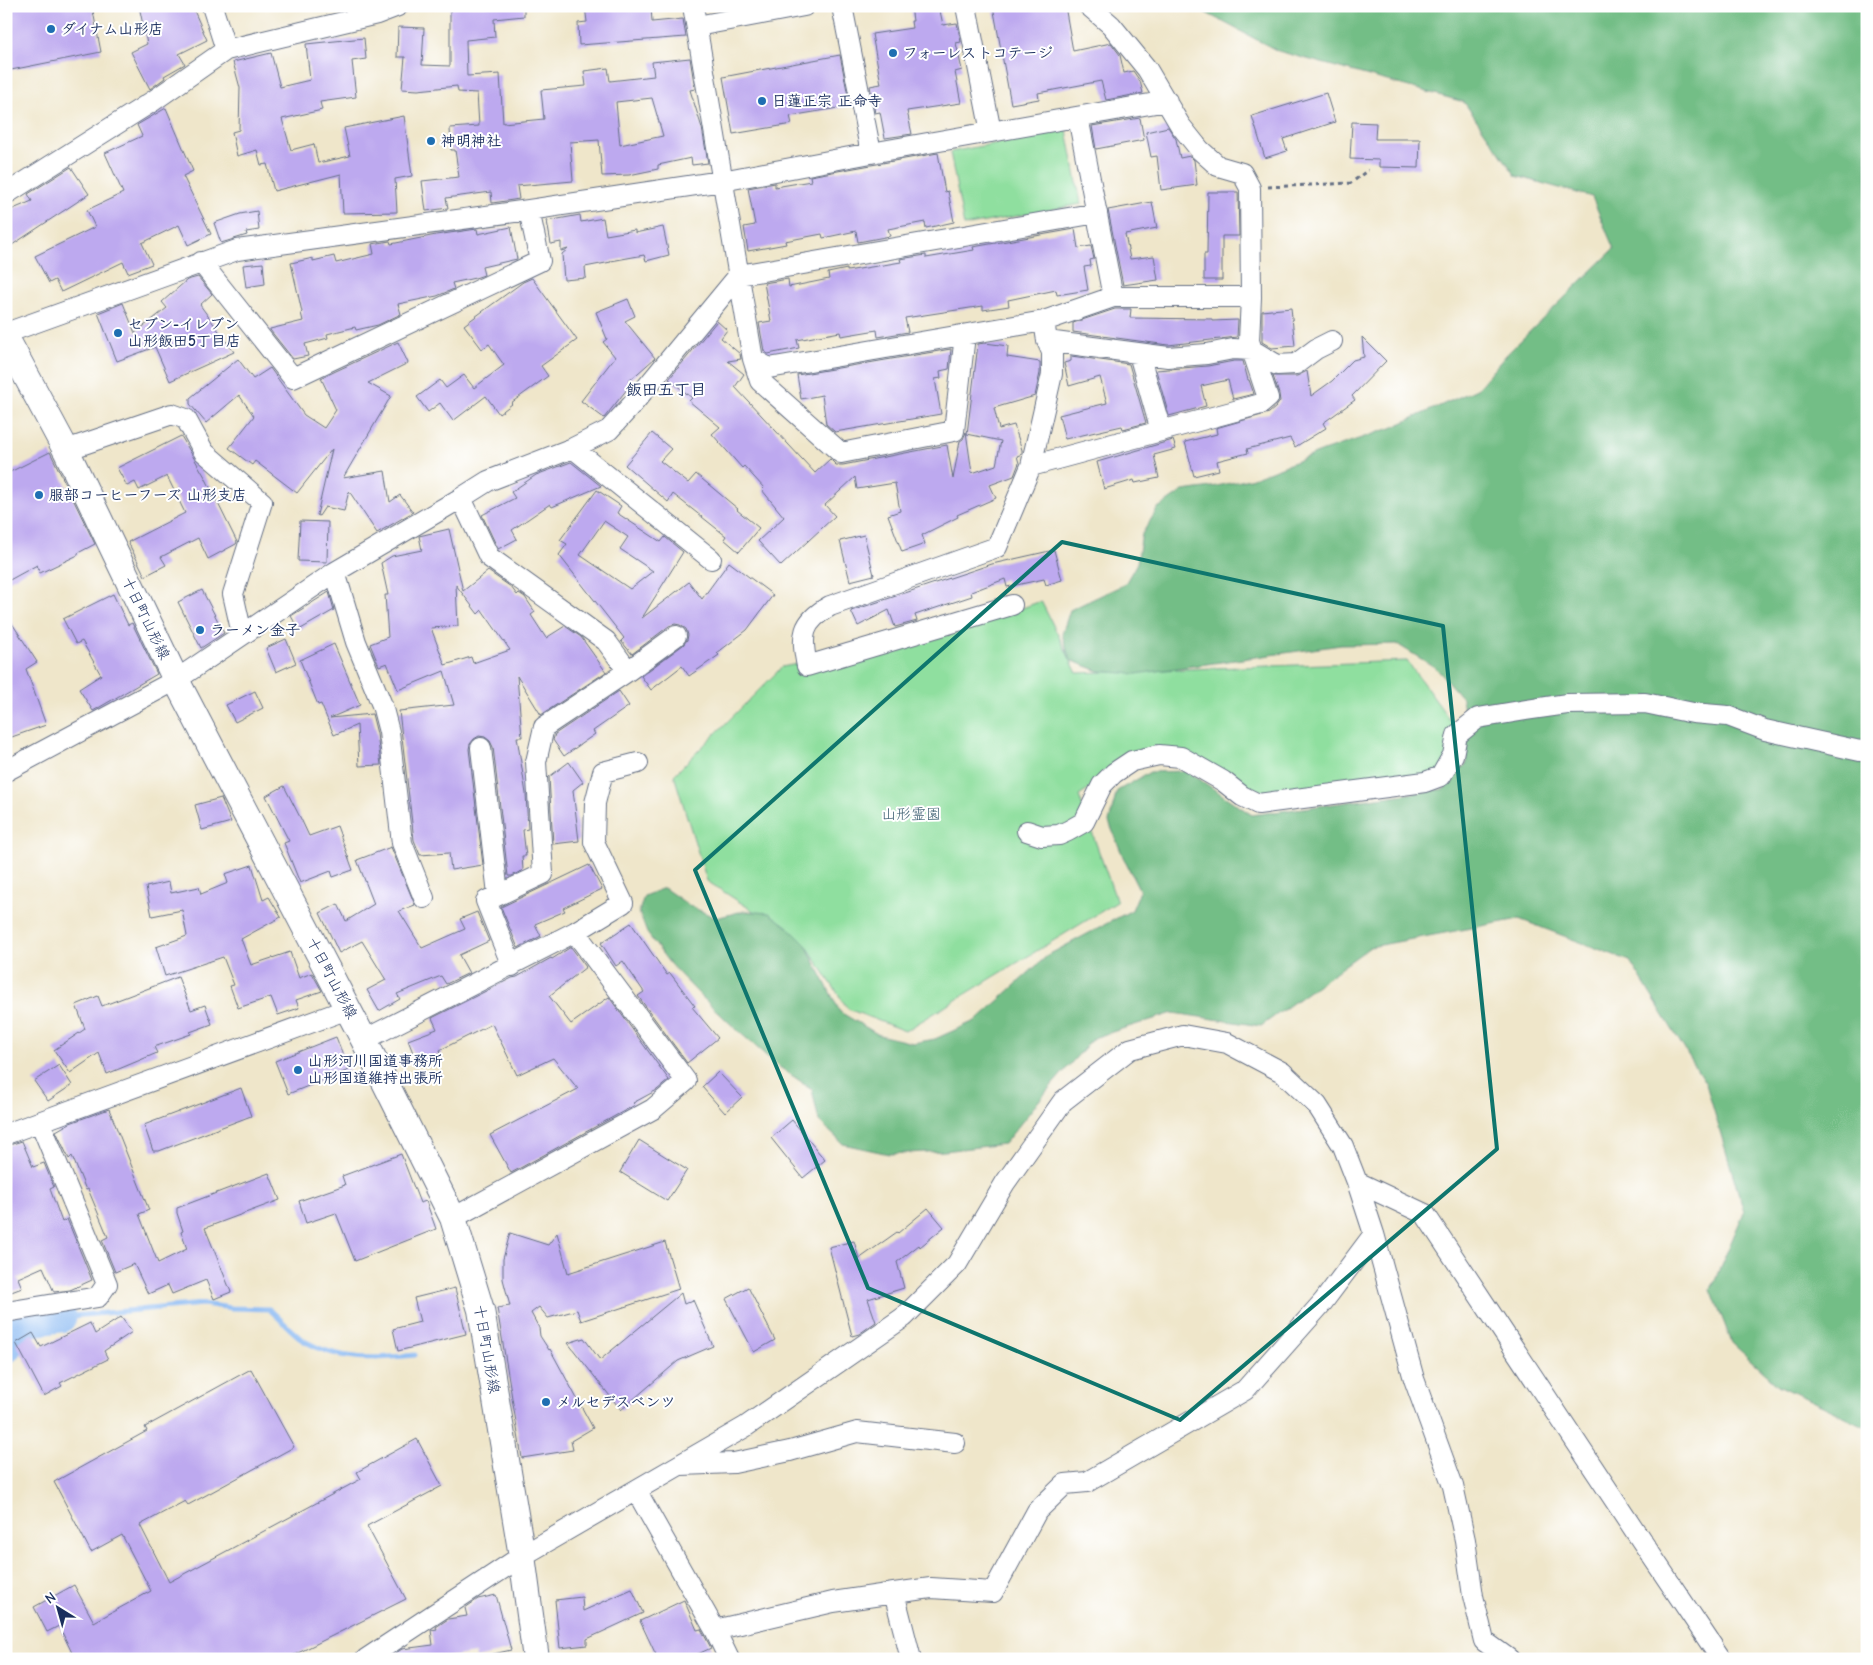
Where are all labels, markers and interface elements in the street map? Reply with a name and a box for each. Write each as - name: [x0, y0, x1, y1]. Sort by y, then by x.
- place label: ダイナム山形店: [61, 20, 164, 38]
- marker: ダイナム山形店: [45, 23, 57, 35]
- place label: フォーレストコテージ: [903, 44, 1053, 62]
- marker: フォーレストコテージ: [887, 47, 899, 59]
- place label: 日蓮正宗 正命寺: [772, 92, 882, 110]
- marker: 日蓮正宗 正命寺: [756, 95, 768, 107]
- place label: 神明神社: [441, 132, 501, 150]
- marker: 神明神社: [425, 135, 437, 147]
- place label: セブン-イレブン 山形飯田5丁目店: [128, 315, 241, 350]
- marker: セブン-イレブン 山形飯田5丁目店: [112, 327, 124, 339]
- district label: 飯田五丁目: [626, 381, 706, 399]
- place label: 服部コーヒーフーズ 山形支店: [49, 486, 247, 504]
- marker: 服部コーヒーフーズ 山形支店: [33, 489, 45, 501]
- street label: 十日町山形線: [118, 574, 174, 662]
- place label: ラーメン金子: [210, 621, 300, 639]
- marker: ラーメン金子: [194, 624, 206, 636]
- park label: 山形霊園: [881, 805, 941, 823]
- street label: 十日町山形線: [303, 934, 361, 1022]
- place label: 山形河川国道事務所 山形国道維持出張所: [308, 1052, 443, 1087]
- marker: 山形河川国道事務所 山形国道維持出張所: [292, 1064, 304, 1076]
- street label: 十日町山形線: [470, 1303, 504, 1395]
- place label: メルセデスベンツ: [556, 1393, 675, 1411]
- marker: メルセデスベンツ: [540, 1396, 552, 1408]
- north arrow: [32, 1582, 82, 1632]
- text: N: [42, 1588, 59, 1608]

